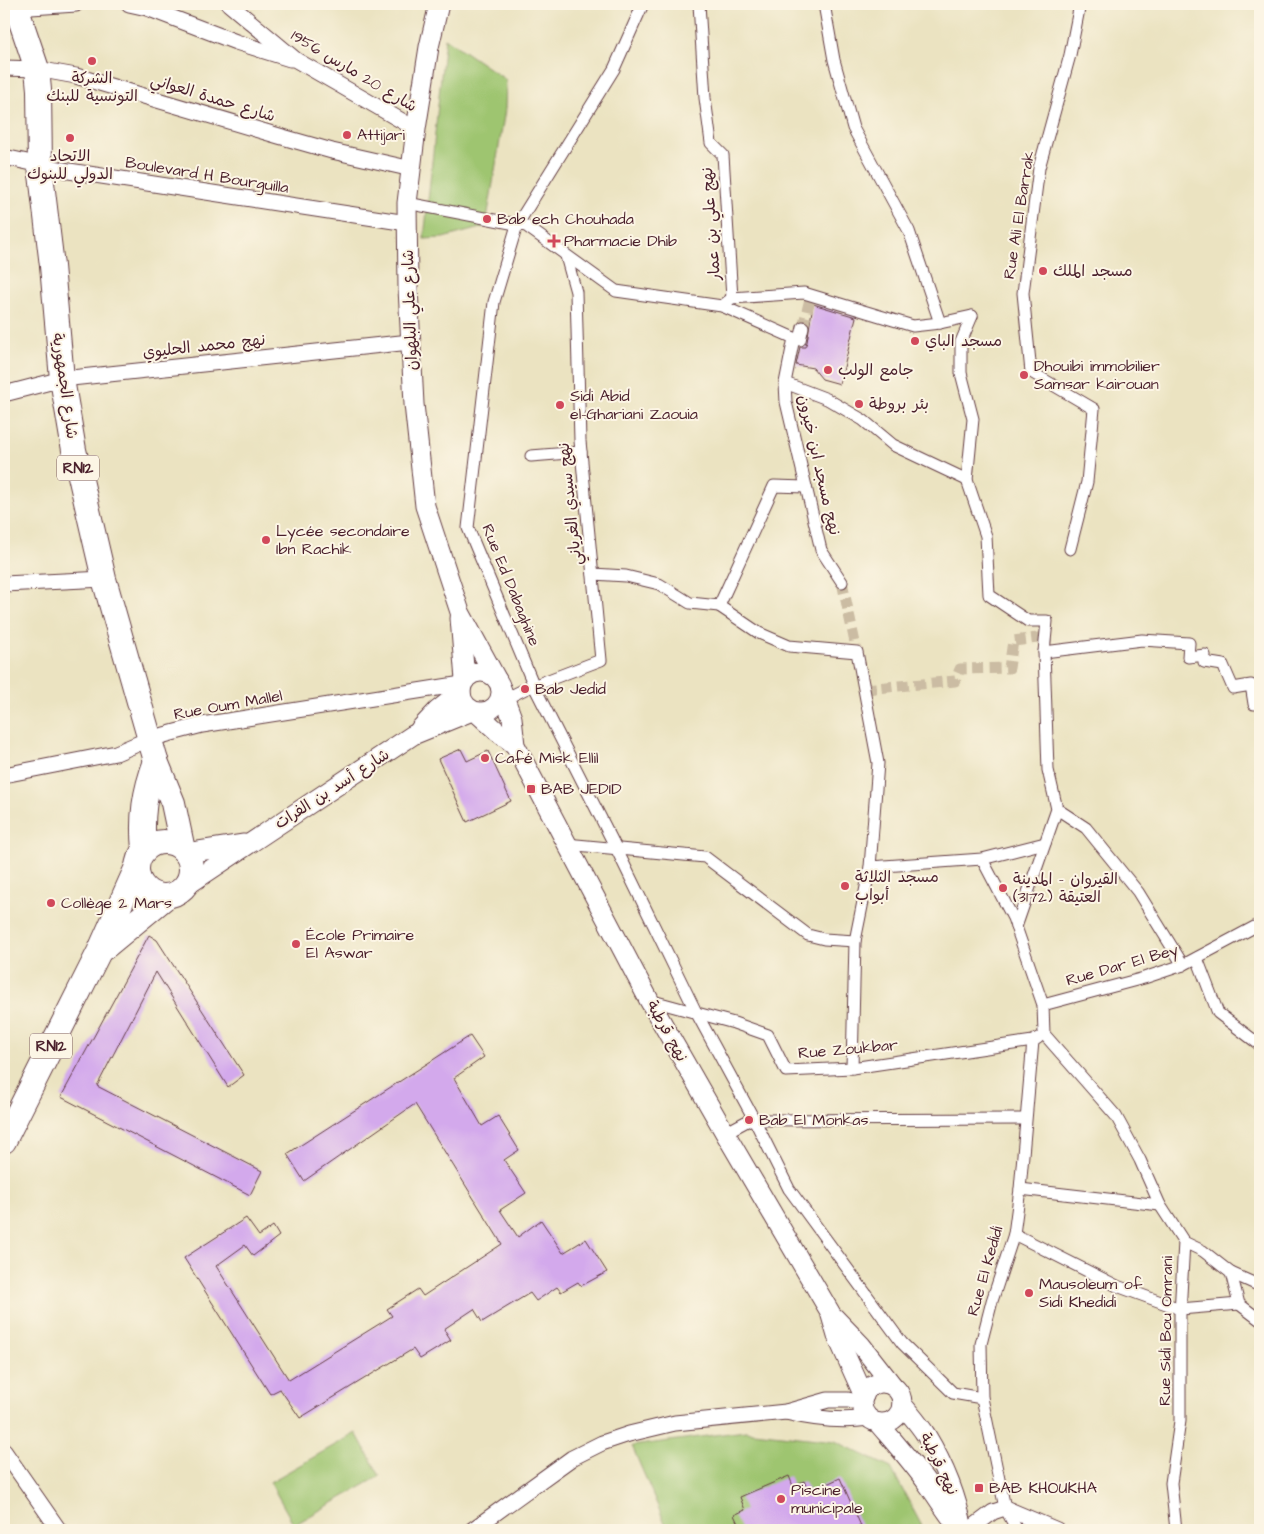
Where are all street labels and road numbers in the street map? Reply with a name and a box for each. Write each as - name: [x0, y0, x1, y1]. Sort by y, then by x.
- street label: شارع 20 مارس 1956: [287, 25, 421, 117]
- street label: شارع حمدة العواني: [147, 69, 278, 130]
- street label: Rue Ali El Barrak: [998, 149, 1040, 281]
- street label: Boulevard H Bourguilla: [124, 151, 290, 200]
- street label: نهج علي بن عمار: [696, 166, 729, 282]
- street label: شارع علي البلهوان: [397, 249, 426, 371]
- street label: نهج محمد الحليوي: [142, 329, 266, 363]
- street label: شارع الجمهورية: [47, 332, 83, 440]
- street label: نهج مسجد ابن خيرون: [792, 393, 846, 537]
- street label: نهج سيدي الغرياني: [553, 441, 590, 566]
- road number: RN12: [57, 456, 99, 480]
- street label: Rue Ed Dabaghine: [476, 521, 546, 650]
- street label: Rue Oum Mallel: [172, 685, 284, 725]
- street label: شارع أسد بن الفرات: [270, 744, 394, 834]
- street label: Rue Dar El Bey: [1063, 938, 1181, 992]
- street label: نهج قرطبة: [641, 996, 693, 1066]
- road number: RN12: [30, 1034, 72, 1058]
- street label: Rue Zoukbar: [797, 1034, 899, 1064]
- street label: Rue El Kedidi: [962, 1223, 1008, 1319]
- street label: Rue Sidi Bou Omrani: [1154, 1255, 1178, 1406]
- street label: نهج قرطبة: [914, 1429, 964, 1499]

